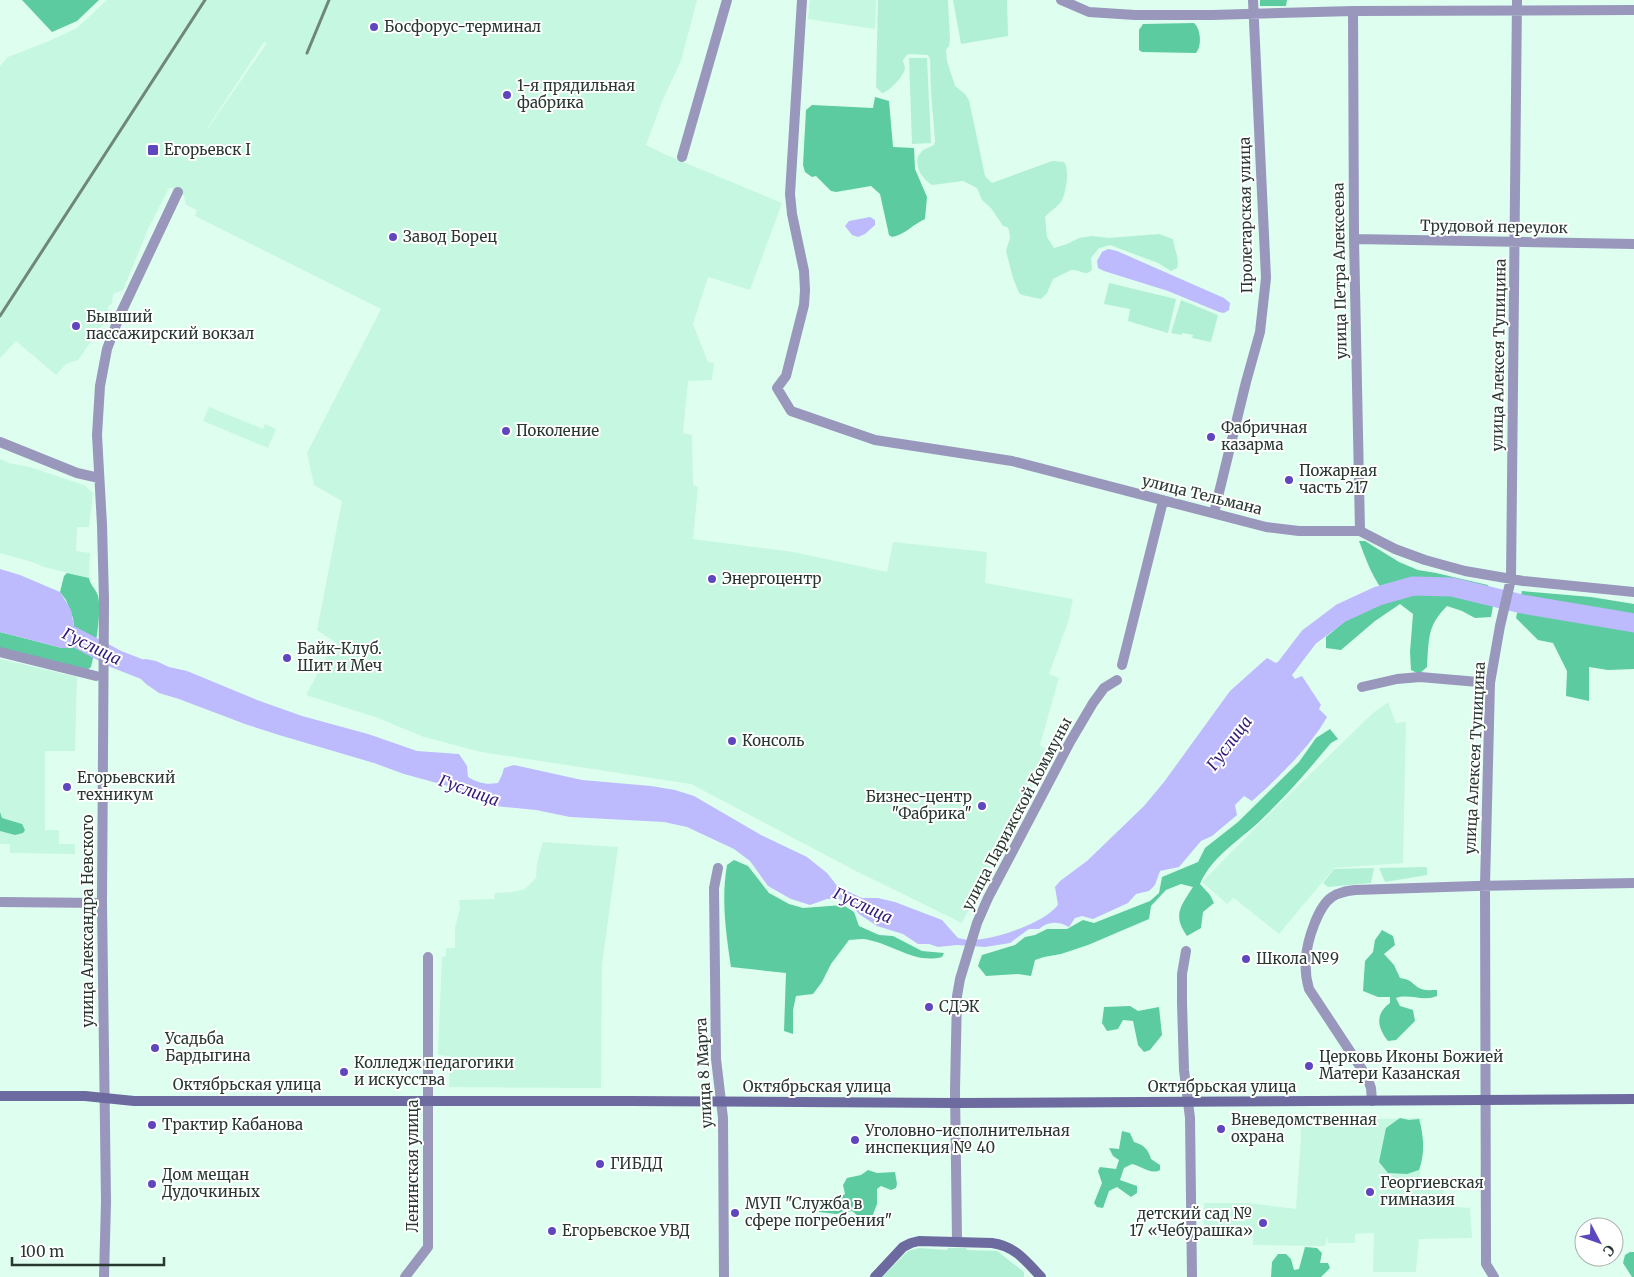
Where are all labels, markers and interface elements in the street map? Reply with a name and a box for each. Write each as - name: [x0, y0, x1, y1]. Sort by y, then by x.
- place label: Босфорус-терминал: [384, 17, 541, 36]
- marker: Босфорус-терминал: [368, 21, 380, 33]
- place label: 1-я прядильная фабрика: [517, 76, 635, 112]
- marker: 1-я прядильная фабрика: [501, 89, 513, 101]
- street label: Пролетарская улица: [1235, 137, 1256, 293]
- place label: Егорьевск I: [164, 140, 251, 159]
- marker: Егорьевск I: [146, 143, 160, 157]
- street label: улица Петра Алексеева: [1328, 182, 1351, 360]
- street label: Трудовой переулок: [1420, 216, 1569, 237]
- place label: Завод Борец: [403, 227, 497, 246]
- marker: Завод Борец: [387, 231, 399, 243]
- street label: улица Алексея Тупицина: [1487, 258, 1510, 452]
- place label: Бывший пассажирский вокзал: [86, 307, 254, 343]
- marker: Бывший пассажирский вокзал: [70, 320, 82, 332]
- place label: Фабричная казарма: [1221, 418, 1307, 454]
- place label: Поколение: [516, 421, 599, 440]
- marker: Поколение: [500, 425, 512, 437]
- marker: Фабричная казарма: [1205, 431, 1217, 443]
- place label: Пожарная часть 217: [1299, 461, 1377, 497]
- street label: улица Тельмана: [1140, 470, 1264, 519]
- marker: Пожарная часть 217: [1283, 474, 1295, 486]
- place label: Энергоцентр: [722, 569, 822, 588]
- marker: Энергоцентр: [706, 573, 718, 585]
- water label: Гуслица: [59, 623, 125, 669]
- place label: Байк-Клуб. Шит и Меч: [297, 639, 382, 675]
- marker: Байк-Клуб. Шит и Меч: [281, 652, 293, 664]
- street label: улица Алексея Тупицина: [1460, 661, 1489, 855]
- water label: Гуслица: [1202, 712, 1256, 774]
- street label: улица Парижской Коммуны: [957, 714, 1076, 914]
- place label: Консоль: [742, 731, 804, 750]
- marker: Консоль: [726, 735, 738, 747]
- place label: Егорьевский техникум: [77, 768, 175, 804]
- water label: Гуслица: [436, 770, 502, 810]
- marker: Егорьевский техникум: [61, 781, 73, 793]
- place label: Бизнес-центр "Фабрика": [865, 787, 972, 823]
- marker: Бизнес-центр "Фабрика": [976, 800, 988, 812]
- street label: улица Александра Невского: [78, 814, 97, 1027]
- water label: Гуслица: [830, 883, 896, 927]
- place label: Школа №9: [1256, 949, 1339, 968]
- marker: Школа №9: [1240, 953, 1252, 965]
- place label: СДЭК: [939, 997, 980, 1016]
- marker: СДЭК: [923, 1001, 935, 1013]
- street label: улица 8 Марта: [691, 1017, 716, 1129]
- place label: Усадьба Бардыгина: [164, 1029, 251, 1065]
- marker: Усадьба Бардыгина: [149, 1042, 161, 1054]
- place label: Церковь Иконы Божией Матери Казанская: [1319, 1047, 1503, 1083]
- place label: Колледж педагогики и искусства: [354, 1053, 514, 1089]
- marker: Церковь Иконы Божией Матери Казанская: [1303, 1060, 1315, 1072]
- marker: Колледж педагогики и искусства: [338, 1066, 350, 1078]
- street label: Октябрьская улица: [173, 1075, 321, 1094]
- street label: Октябрьская улица: [743, 1077, 891, 1096]
- street label: Октябрьская улица: [1148, 1077, 1296, 1096]
- street label: Ленинская улица: [403, 1100, 422, 1232]
- place label: Вневедомственная охрана: [1231, 1110, 1377, 1146]
- place label: Трактир Кабанова: [162, 1115, 303, 1134]
- marker: Трактир Кабанова: [146, 1119, 158, 1131]
- place label: Уголовно-исполнительная инспекция № 40: [864, 1121, 1070, 1157]
- marker: Вневедомственная охрана: [1215, 1123, 1227, 1135]
- marker: Уголовно-исполнительная инспекция № 40: [849, 1134, 861, 1146]
- place label: ГИБДД: [610, 1154, 663, 1173]
- marker: ГИБДД: [594, 1158, 606, 1170]
- place label: Дом мещан Дудочкиных: [162, 1165, 260, 1201]
- place label: Георгиевская гимназия: [1380, 1173, 1484, 1209]
- marker: Дом мещан Дудочкиных: [146, 1178, 158, 1190]
- marker: Георгиевская гимназия: [1364, 1186, 1376, 1198]
- place label: МУП "Служба в сфере погребения": [745, 1194, 892, 1230]
- place label: детский сад № 17 «Чебурашка»: [1129, 1204, 1253, 1240]
- marker: МУП "Служба в сфере погребения": [729, 1207, 741, 1219]
- marker: детский сад № 17 «Чебурашка»: [1257, 1217, 1269, 1229]
- north arrow: [1574, 1217, 1624, 1267]
- place label: Егорьевское УВД: [562, 1221, 690, 1240]
- marker: Егорьевское УВД: [546, 1225, 558, 1237]
- scale bar: [12, 1234, 165, 1266]
- text: С: [1599, 1241, 1619, 1260]
- text: 100 m: [20, 1242, 64, 1261]

